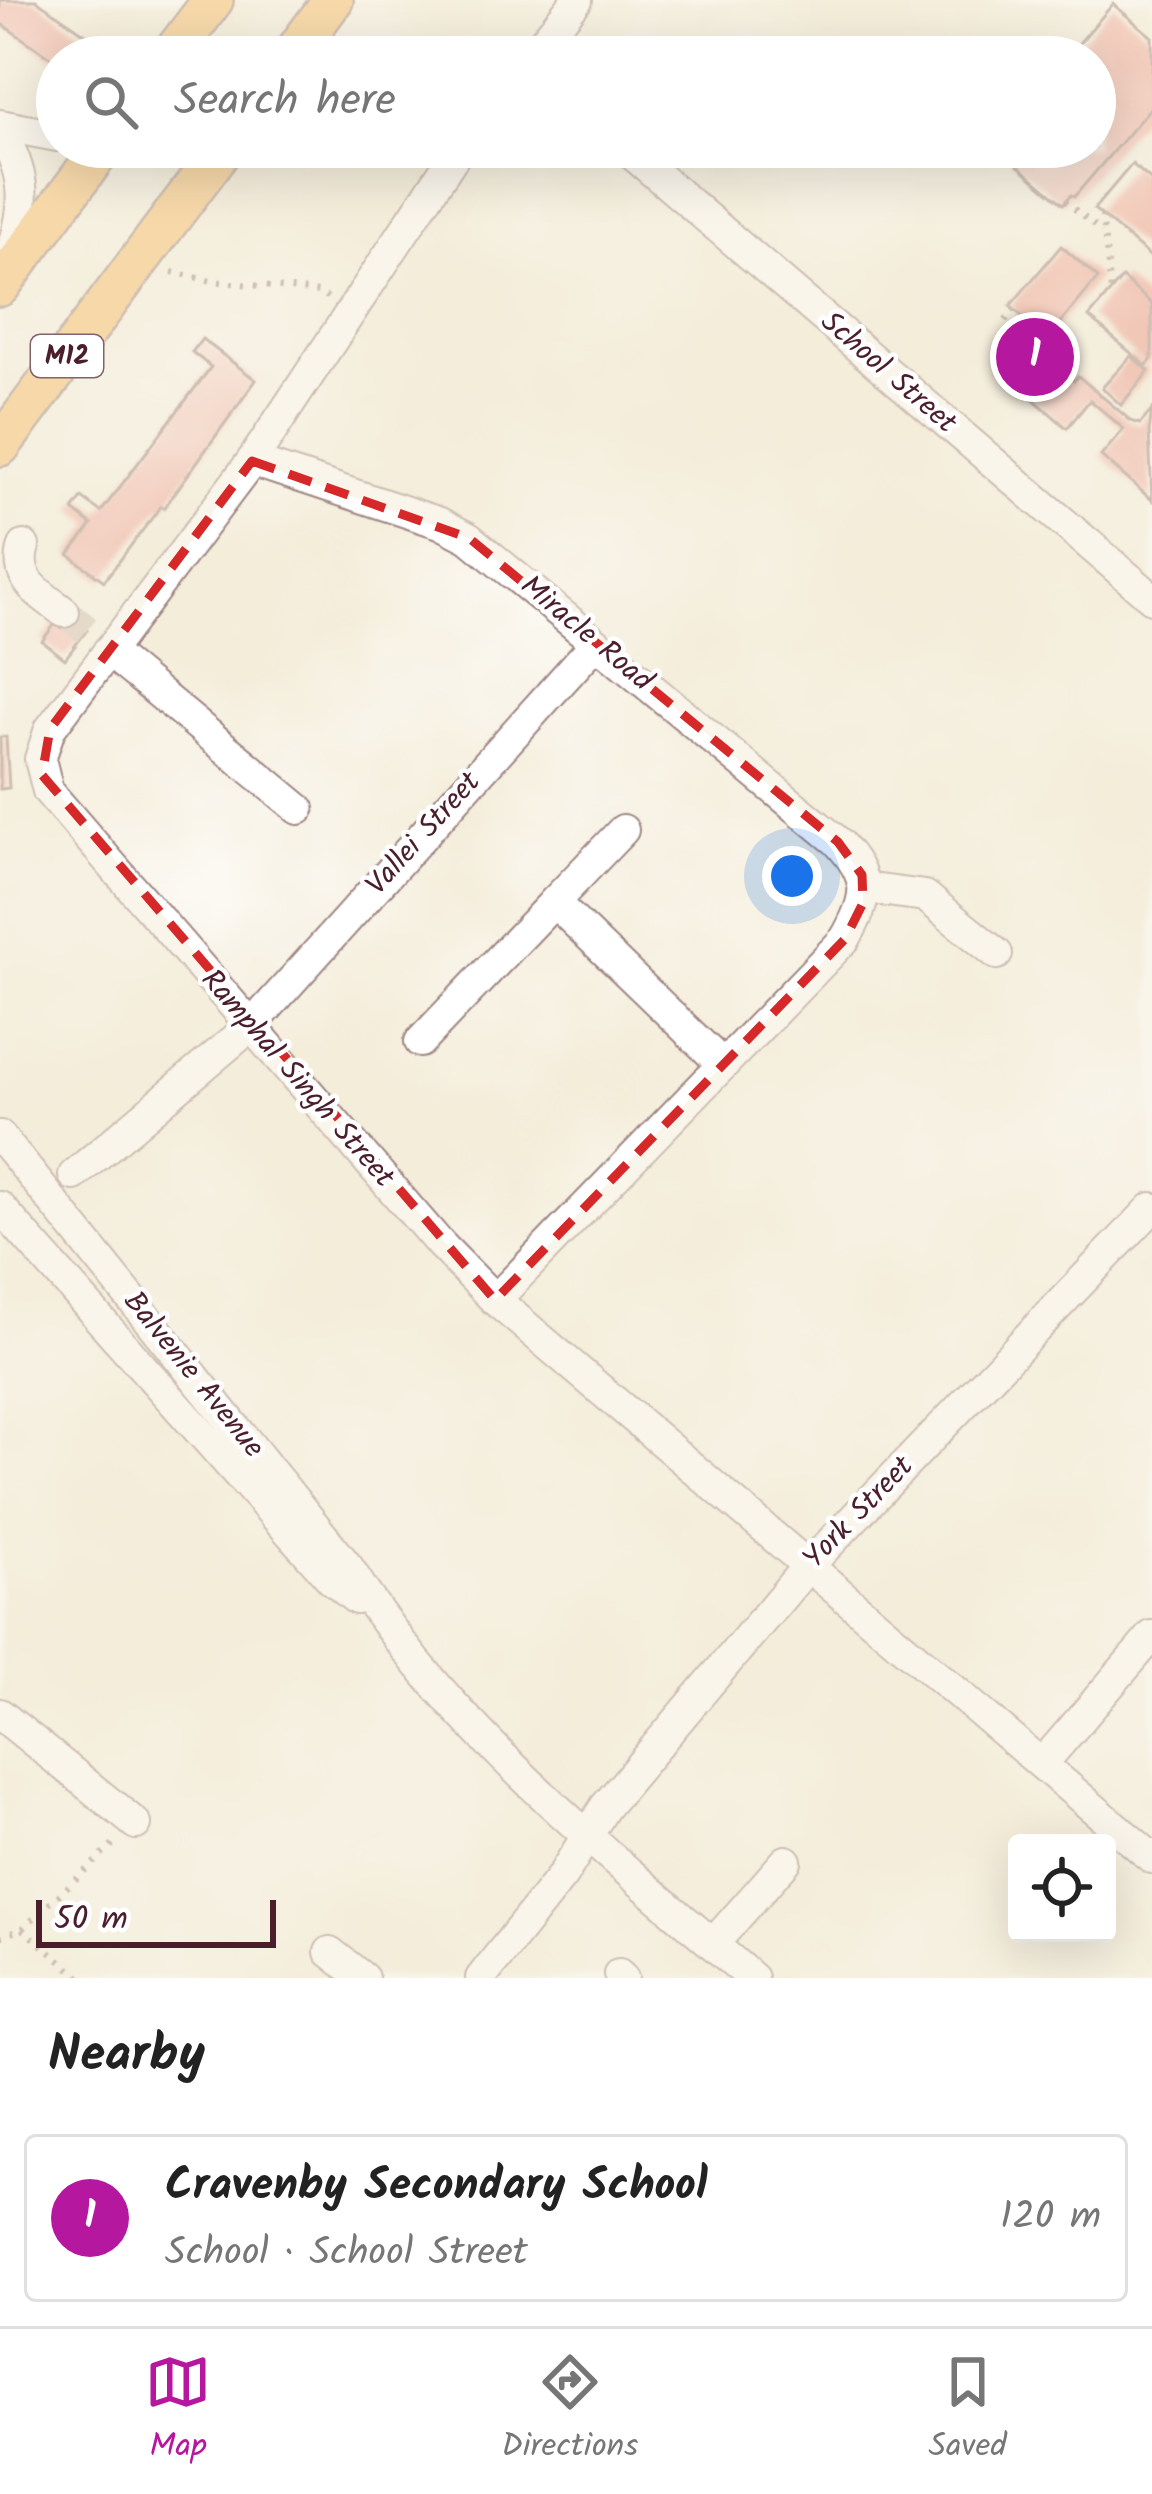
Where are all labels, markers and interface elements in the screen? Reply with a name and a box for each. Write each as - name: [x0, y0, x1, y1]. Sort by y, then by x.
- search box: [36, 36, 1116, 168]
- text: Search here: [174, 66, 396, 138]
- icon: search: [78, 69, 144, 135]
- street label: School Street: [809, 300, 967, 446]
- pin: 1: [996, 312, 1074, 402]
- road number: M12: [31, 335, 103, 377]
- street label: Miracle Road: [509, 564, 664, 705]
- street label: Vallei Street: [355, 761, 493, 907]
- your location: [762, 846, 822, 906]
- street label: Ramphal Singh Street: [188, 959, 406, 1200]
- street label: Balvenie Avenue: [110, 1281, 276, 1469]
- street label: York Street: [792, 1445, 926, 1581]
- map controls: [1008, 1834, 1116, 1942]
- button: locate: [1008, 1834, 1116, 1942]
- scale bar: [36, 1894, 276, 1947]
- text: 50 m: [54, 1894, 128, 1947]
- text: Nearby: [48, 2016, 205, 2097]
- text: Cravenby Secondary School: [165, 2151, 708, 2223]
- text: 1: [84, 2187, 96, 2249]
- text: 120 m: [1000, 2187, 1101, 2249]
- text: School · School Street: [165, 2223, 528, 2285]
- tab: Map: [145, 2349, 211, 2474]
- tab: Directions: [501, 2349, 638, 2474]
- tab: Saved: [929, 2349, 1007, 2474]

